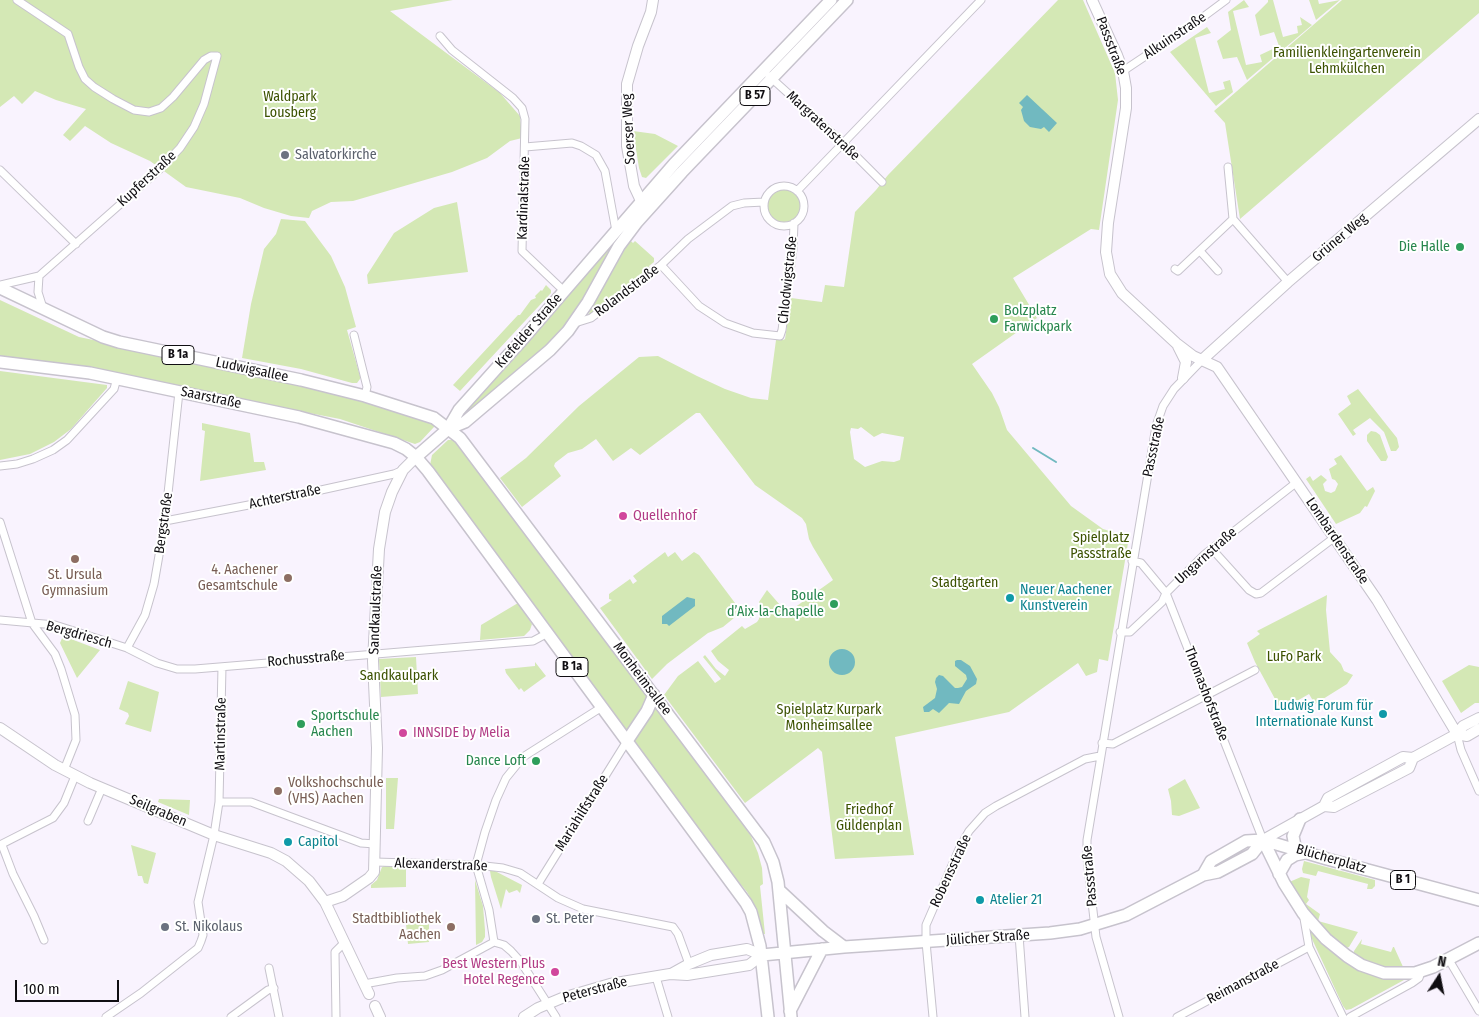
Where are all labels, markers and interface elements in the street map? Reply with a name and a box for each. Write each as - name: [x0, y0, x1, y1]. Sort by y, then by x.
- street label: Alkuinstraße: [1140, 9, 1210, 63]
- street label: Passstraße: [1092, 14, 1130, 78]
- park label: Familienkleingartenverein Lehmkülchen: [1273, 45, 1421, 78]
- road number: B 57: [740, 86, 770, 105]
- street label: Margratenstraße: [783, 88, 863, 164]
- park label: Waldpark Lousberg: [263, 89, 317, 121]
- street label: Soerser Weg: [619, 93, 639, 165]
- place label: Salvatorkirche: [295, 147, 377, 163]
- street label: Kupferstraße: [114, 148, 180, 210]
- marker: Salvatorkirche: [279, 149, 291, 161]
- street label: Kardinalstraße: [514, 156, 534, 240]
- street label: Grüner Weg: [1309, 210, 1371, 266]
- street label: Chlodwigstraße: [775, 235, 801, 325]
- place label: Die Halle: [1399, 239, 1450, 255]
- marker: Die Halle: [1454, 241, 1466, 253]
- street label: Rolandstraße: [591, 261, 663, 321]
- street label: Krefelder Straße: [492, 290, 566, 372]
- place label: Bolzplatz Farwickpark: [1004, 303, 1072, 336]
- marker: Bolzplatz Farwickpark: [988, 313, 1000, 325]
- road number: B 1a: [162, 346, 194, 364]
- street label: Ludwigsallee: [214, 354, 290, 386]
- street label: Saarstraße: [179, 383, 243, 413]
- street label: Passstraße: [1139, 415, 1169, 479]
- street label: Achterstraße: [248, 481, 322, 513]
- street label: Bergstraße: [151, 491, 177, 555]
- street label: Lombardenstraße: [1302, 495, 1372, 587]
- place label: Quellenhof: [633, 508, 697, 524]
- marker: Quellenhof: [617, 510, 629, 522]
- street label: Ungarnstraße: [1172, 524, 1240, 588]
- park label: Spielplatz Passstraße: [1070, 530, 1132, 562]
- marker: St. Ursula Gymnasium: [69, 553, 81, 565]
- place label: 4. Aachener Gesamtschule: [198, 562, 278, 594]
- street label: Sandkaulstraße: [366, 565, 386, 655]
- place label: St. Ursula Gymnasium: [42, 567, 108, 600]
- marker: 4. Aachener Gesamtschule: [282, 572, 294, 584]
- park label: Stadtgarten: [932, 575, 998, 591]
- place label: Neuer Aachener Kunstverein: [1020, 582, 1112, 614]
- place label: Boule d’Aix-la-Chapelle: [727, 588, 824, 620]
- marker: Neuer Aachener Kunstverein: [1004, 592, 1016, 604]
- marker: Boule d’Aix-la-Chapelle: [828, 598, 840, 610]
- street label: Bergdriesch: [44, 618, 114, 652]
- street label: Monheimsallee: [609, 639, 675, 719]
- street label: Thomashofstraße: [1180, 644, 1232, 744]
- street label: Rochusstraße: [267, 647, 345, 671]
- park label: LuFo Park: [1267, 649, 1321, 665]
- road number: B 1a: [556, 658, 588, 676]
- park label: Sandkaulpark: [360, 668, 438, 684]
- street label: Martinstraße: [212, 697, 230, 771]
- place label: Ludwig Forum für Internationale Kunst: [1256, 698, 1373, 730]
- park label: Spielplatz Kurpark Monheimsallee: [777, 702, 881, 734]
- place label: Sportschule Aachen: [311, 708, 379, 740]
- marker: Ludwig Forum für Internationale Kunst: [1377, 708, 1389, 720]
- marker: Sportschule Aachen: [295, 718, 307, 730]
- place label: INNSIDE by Melia: [413, 725, 510, 741]
- marker: INNSIDE by Melia: [397, 727, 409, 739]
- place label: Dance Loft: [466, 753, 526, 769]
- marker: Dance Loft: [530, 755, 542, 767]
- street label: Mariahilfstraße: [552, 772, 612, 854]
- place label: Volkshochschule (VHS) Aachen: [288, 775, 384, 808]
- marker: Volkshochschule (VHS) Aachen: [272, 785, 284, 797]
- street label: Seilgraben: [127, 791, 189, 831]
- park label: Friedhof Güldenplan: [836, 802, 902, 834]
- street label: Robensstraße: [927, 832, 975, 910]
- place label: Capitol: [298, 834, 338, 850]
- marker: Capitol: [282, 836, 294, 848]
- street label: Blücherplatz: [1294, 841, 1368, 877]
- street label: Passstraße: [1079, 845, 1101, 907]
- street label: Alexanderstraße: [394, 855, 488, 875]
- road number: B 1: [1390, 870, 1416, 890]
- place label: Atelier 21: [990, 892, 1042, 908]
- marker: Atelier 21: [974, 894, 986, 906]
- place label: Stadtbibliothek Aachen: [352, 911, 441, 944]
- place label: St. Peter: [546, 911, 594, 927]
- marker: St. Peter: [530, 913, 542, 925]
- place label: St. Nikolaus: [175, 919, 242, 935]
- marker: St. Nikolaus: [159, 921, 171, 933]
- marker: Stadtbibliothek Aachen: [445, 921, 457, 933]
- street label: Jülicher Straße: [945, 927, 1031, 949]
- north arrow: [1414, 952, 1464, 1002]
- text: N: [1436, 953, 1448, 971]
- place label: Best Western Plus Hotel Regence: [442, 956, 545, 989]
- street label: Reimanstraße: [1204, 956, 1282, 1008]
- marker: Best Western Plus Hotel Regence: [549, 966, 561, 978]
- scale bar: [18, 970, 121, 1002]
- street label: Peterstraße: [561, 973, 629, 1007]
- text: 100 m: [23, 980, 60, 998]

